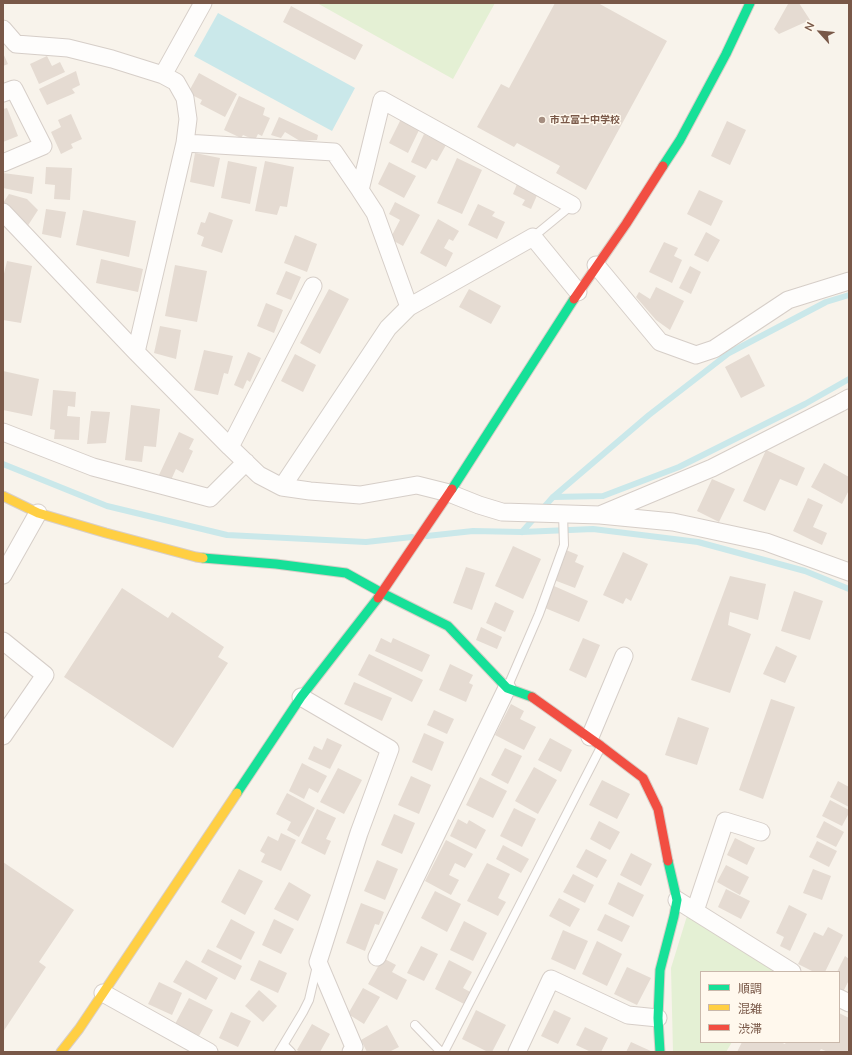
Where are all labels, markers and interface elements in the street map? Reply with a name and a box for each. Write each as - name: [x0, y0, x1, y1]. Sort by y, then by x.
- north arrow: [800, 12, 840, 52]
- text: N: [801, 20, 817, 33]
- place label: 市立富士中学校: [550, 114, 620, 126]
- marker: 市立富士中学校: [537, 115, 547, 125]
- legend: [700, 971, 840, 1043]
- text: 順調: [738, 981, 762, 996]
- text: 混雑: [738, 1001, 762, 1016]
- text: 渋滞: [738, 1021, 762, 1036]

